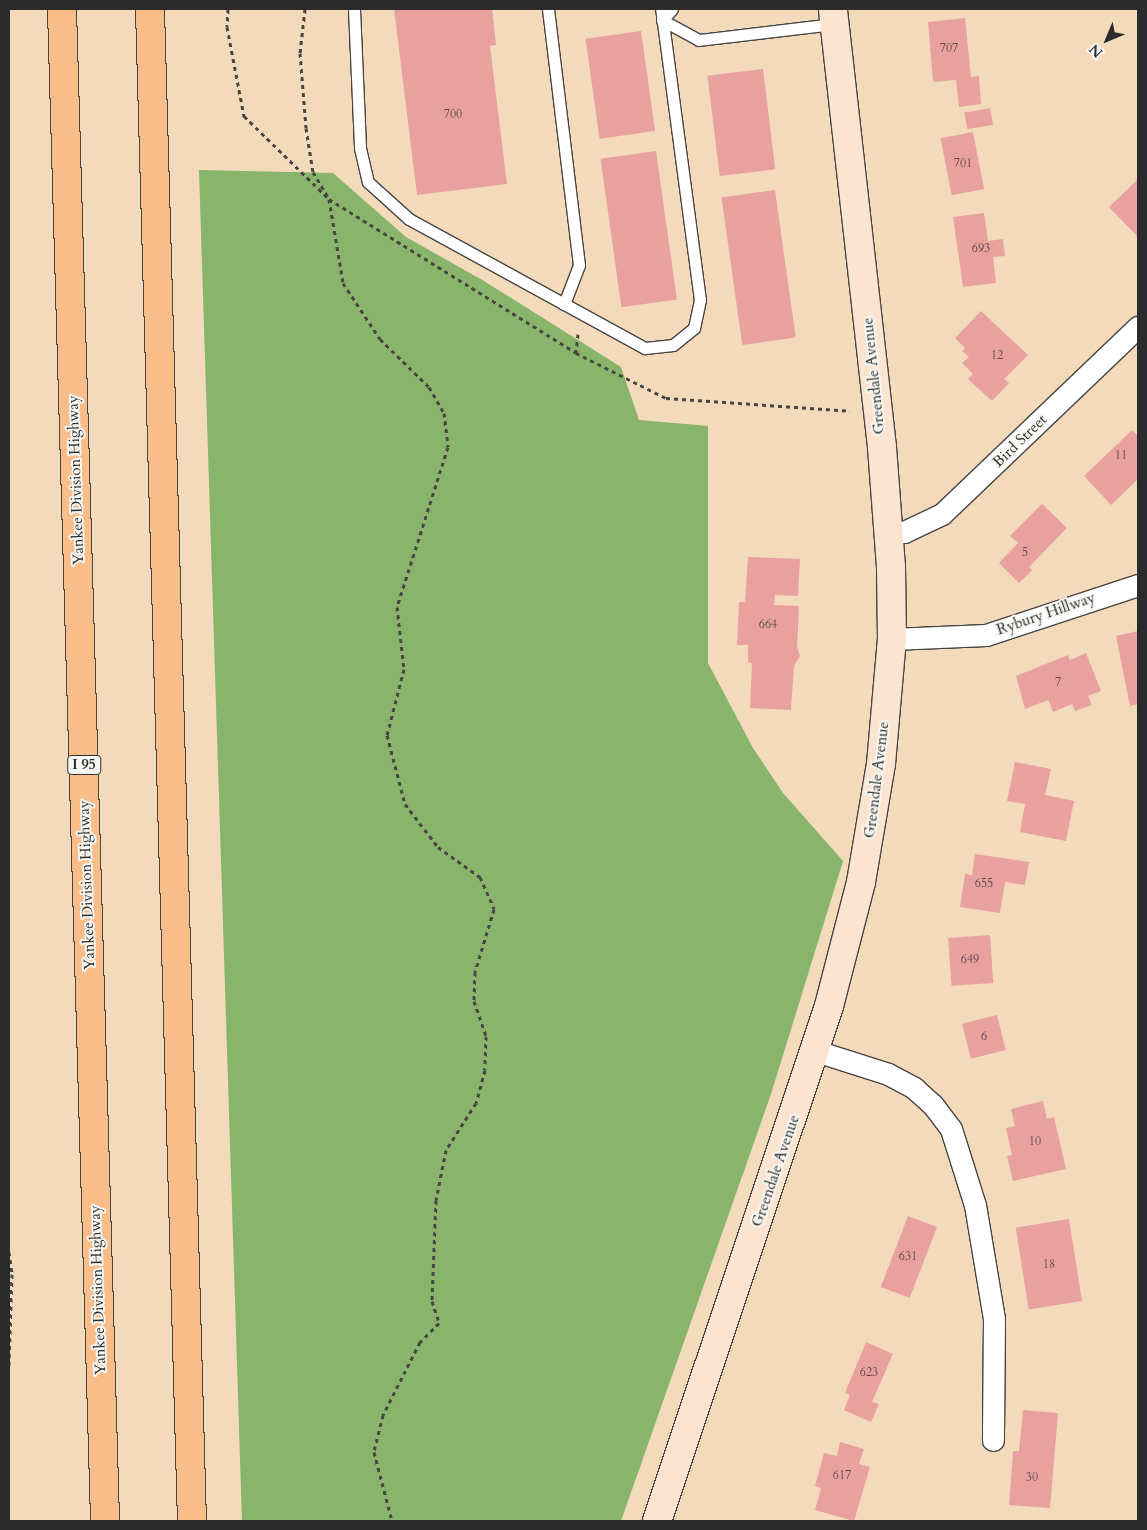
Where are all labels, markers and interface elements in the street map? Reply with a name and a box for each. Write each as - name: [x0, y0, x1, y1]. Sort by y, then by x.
- north arrow: [1082, 15, 1132, 65]
- text: N: [1085, 40, 1107, 62]
- house number: 707: [940, 42, 958, 56]
- house number: 700: [444, 108, 462, 122]
- house number: 701: [954, 157, 972, 171]
- house number: 693: [972, 242, 990, 256]
- street label: Greendale Avenue: [859, 317, 889, 435]
- house number: 12: [991, 349, 1003, 363]
- street label: Yankee Division Highway: [64, 395, 88, 565]
- street label: Bird Street: [989, 411, 1051, 471]
- house number: 11: [1115, 449, 1127, 463]
- house number: 5: [1022, 546, 1028, 560]
- street label: Rybury Hillway: [994, 589, 1098, 639]
- house number: 664: [759, 618, 777, 632]
- house number: 7: [1055, 676, 1061, 690]
- street label: Greendale Avenue: [861, 721, 893, 839]
- road number: I 95: [66, 754, 102, 776]
- street label: Yankee Division Highway: [75, 800, 99, 970]
- house number: 655: [975, 877, 993, 891]
- house number: 649: [961, 953, 979, 967]
- house number: 6: [981, 1030, 987, 1044]
- street label: Greendale Avenue: [748, 1113, 804, 1229]
- house number: 10: [1029, 1135, 1041, 1149]
- street label: Yankee Division Highway: [86, 1205, 110, 1375]
- house number: 631: [899, 1250, 917, 1264]
- house number: 18: [1043, 1258, 1055, 1272]
- house number: 623: [860, 1366, 878, 1380]
- house number: 617: [833, 1469, 851, 1483]
- house number: 30: [1026, 1471, 1038, 1485]

